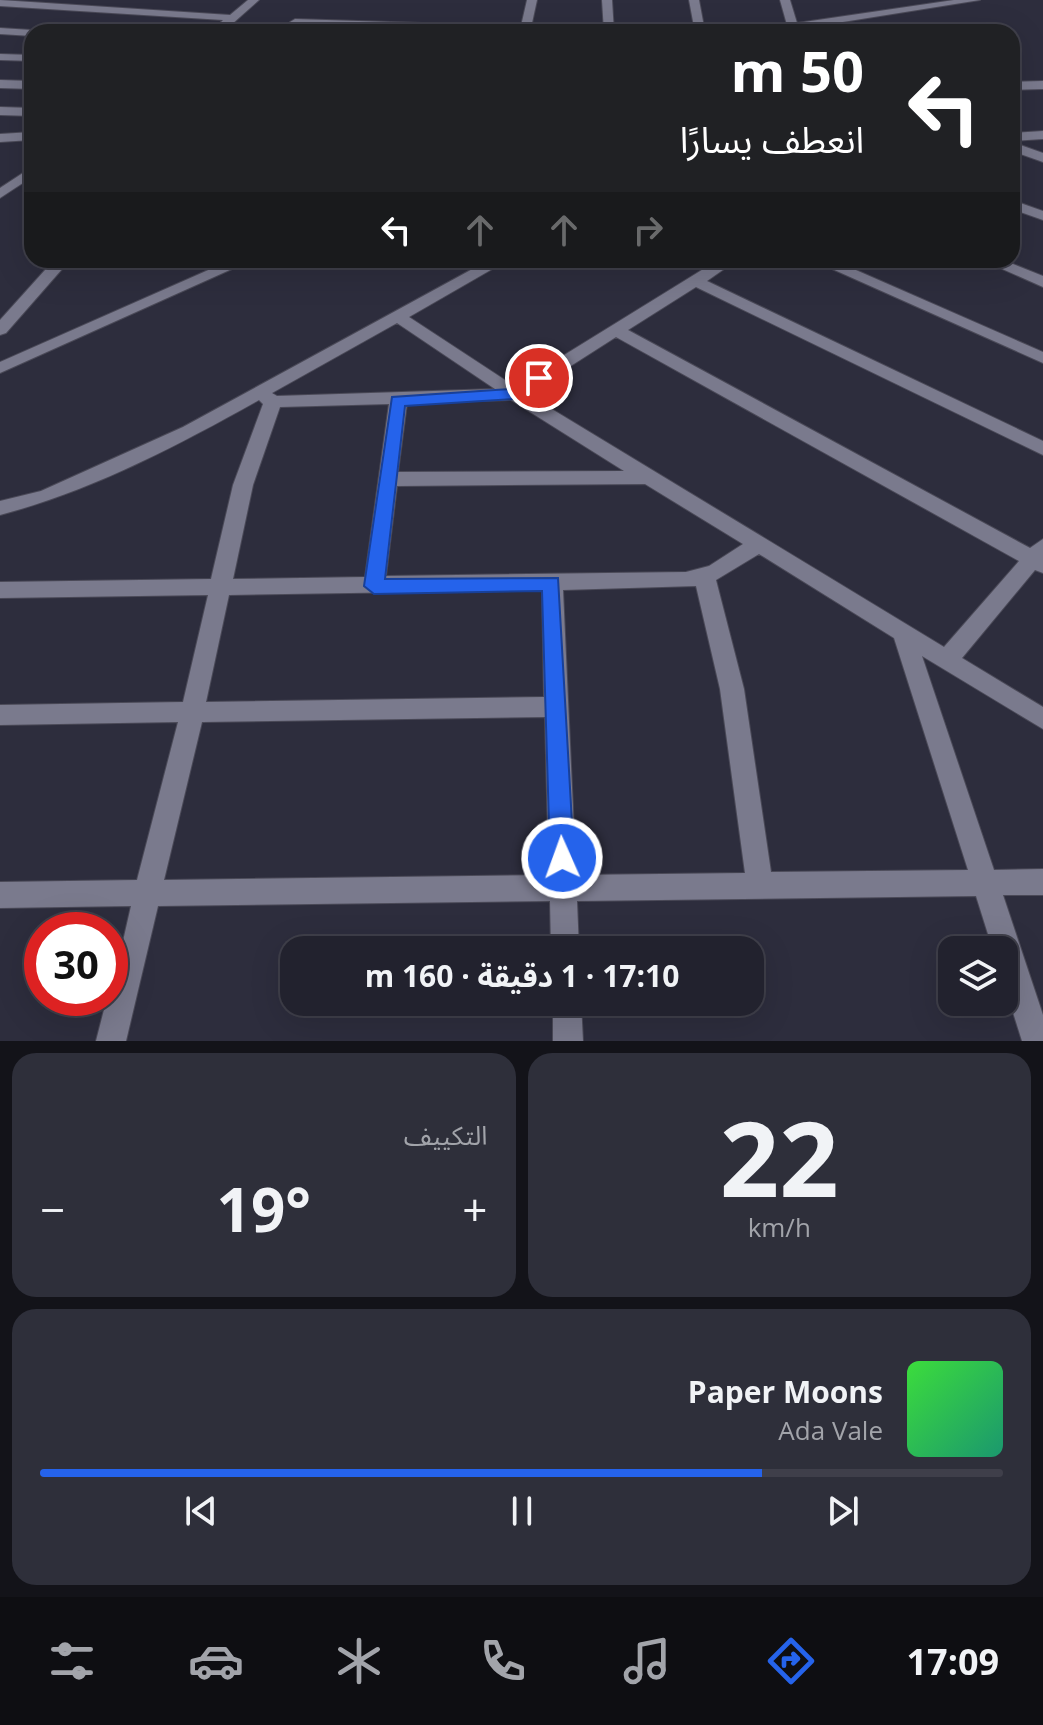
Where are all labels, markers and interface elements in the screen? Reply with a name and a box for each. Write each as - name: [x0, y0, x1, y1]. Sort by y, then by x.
- text: 50 m: [730, 32, 864, 108]
- icon: left: [892, 56, 996, 160]
- text: انعطف يسارًا: [680, 115, 864, 164]
- icon: left: [374, 208, 418, 252]
- icon: ahead: [458, 208, 502, 252]
- icon: ahead: [542, 208, 586, 252]
- icon: right: [626, 208, 670, 252]
- pin: [505, 344, 573, 412]
- icon: arrive: [517, 356, 561, 400]
- position arrow: [520, 816, 604, 900]
- speed limit sign: 30: [24, 912, 128, 1016]
- map controls: [938, 936, 1018, 1016]
- button: layers: [938, 936, 1018, 1016]
- text: 17:10 · 1 دقيقة · 160 m: [365, 955, 679, 996]
- text: 22: [720, 1086, 839, 1227]
- text: التكييف: [404, 1117, 488, 1153]
- text: 19°: [217, 1168, 311, 1250]
- text: −: [40, 1179, 65, 1239]
- text: +: [462, 1179, 488, 1239]
- text: km/h: [748, 1209, 811, 1245]
- text: Paper Moons: [688, 1371, 883, 1412]
- text: Ada Vale: [778, 1412, 883, 1448]
- icon: previous: [179, 1489, 223, 1533]
- icon: pause: [500, 1489, 544, 1533]
- icon: next: [821, 1489, 865, 1533]
- icon: filters: [44, 1633, 100, 1689]
- icon: car: [188, 1633, 244, 1689]
- icon: climate: [331, 1633, 387, 1689]
- icon: phone: [475, 1633, 531, 1689]
- icon: music: [619, 1633, 675, 1689]
- icon: directions: [763, 1633, 819, 1689]
- text: 17:09: [907, 1637, 999, 1686]

